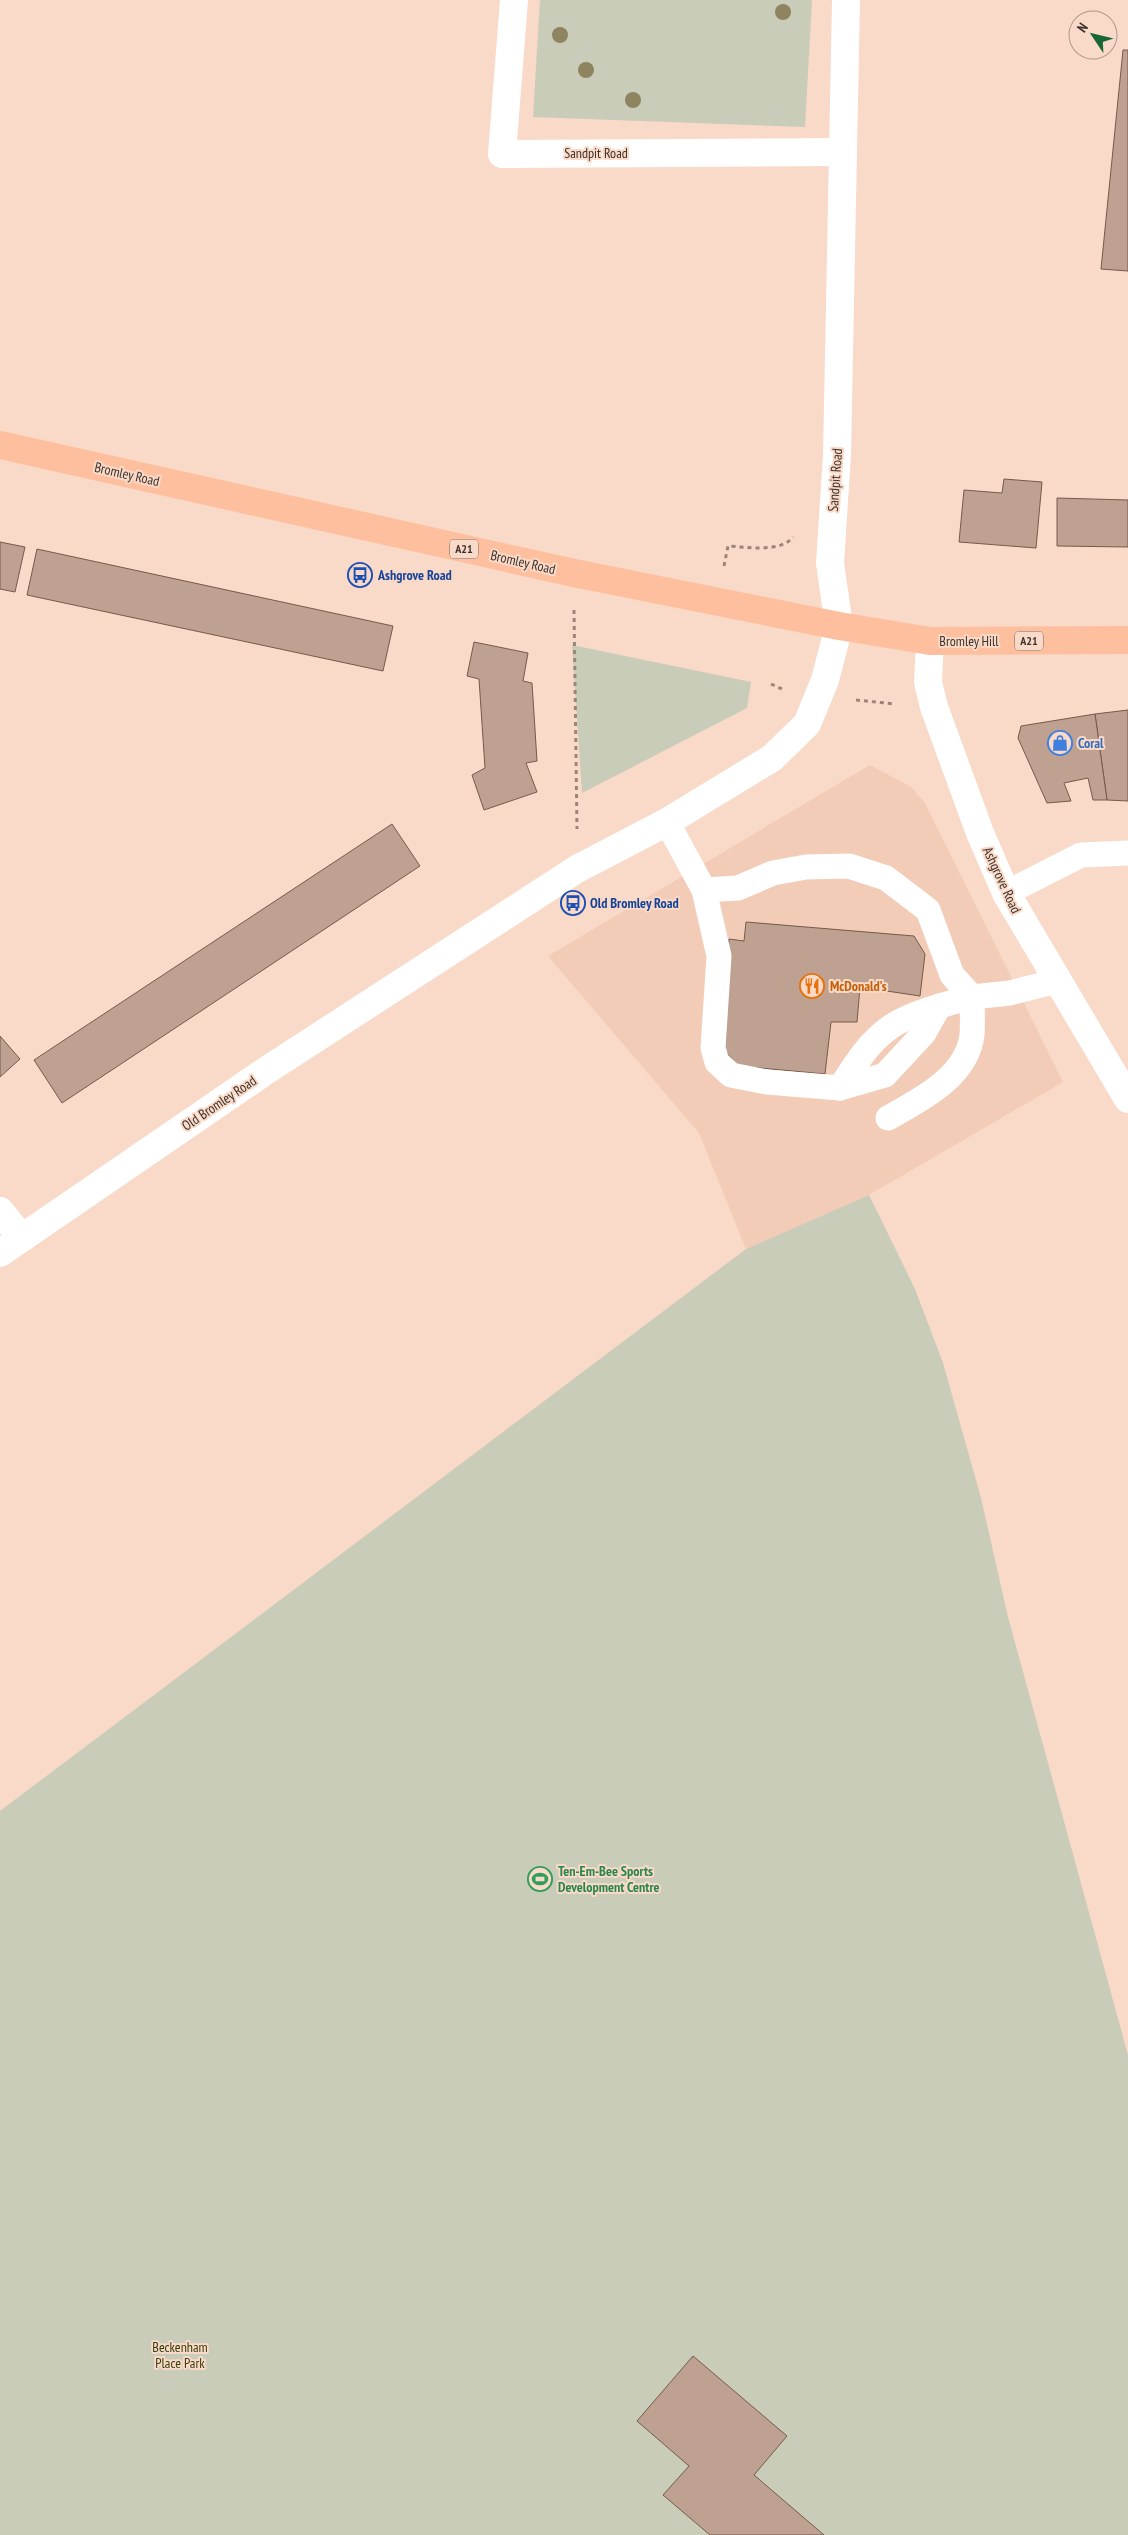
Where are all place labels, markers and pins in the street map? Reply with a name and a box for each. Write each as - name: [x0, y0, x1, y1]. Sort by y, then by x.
- bus stop icon: Ashgrove Road: [347, 562, 373, 588]
- place label: Ashgrove Road: [377, 566, 452, 584]
- shop icon: Coral: [1047, 730, 1073, 756]
- place label: Coral: [1078, 734, 1104, 752]
- bus stop icon: Old Bromley Road: [560, 890, 586, 916]
- place label: Old Bromley Road: [590, 894, 679, 912]
- restaurant icon: McDonald's: [799, 973, 825, 999]
- place label: McDonald's: [830, 977, 887, 995]
- place label: Ten-Em-Bee Sports Development Centre: [558, 1862, 660, 1896]
- sports icon: Ten-Em-Bee Sports Development Centre: [527, 1866, 553, 1892]

